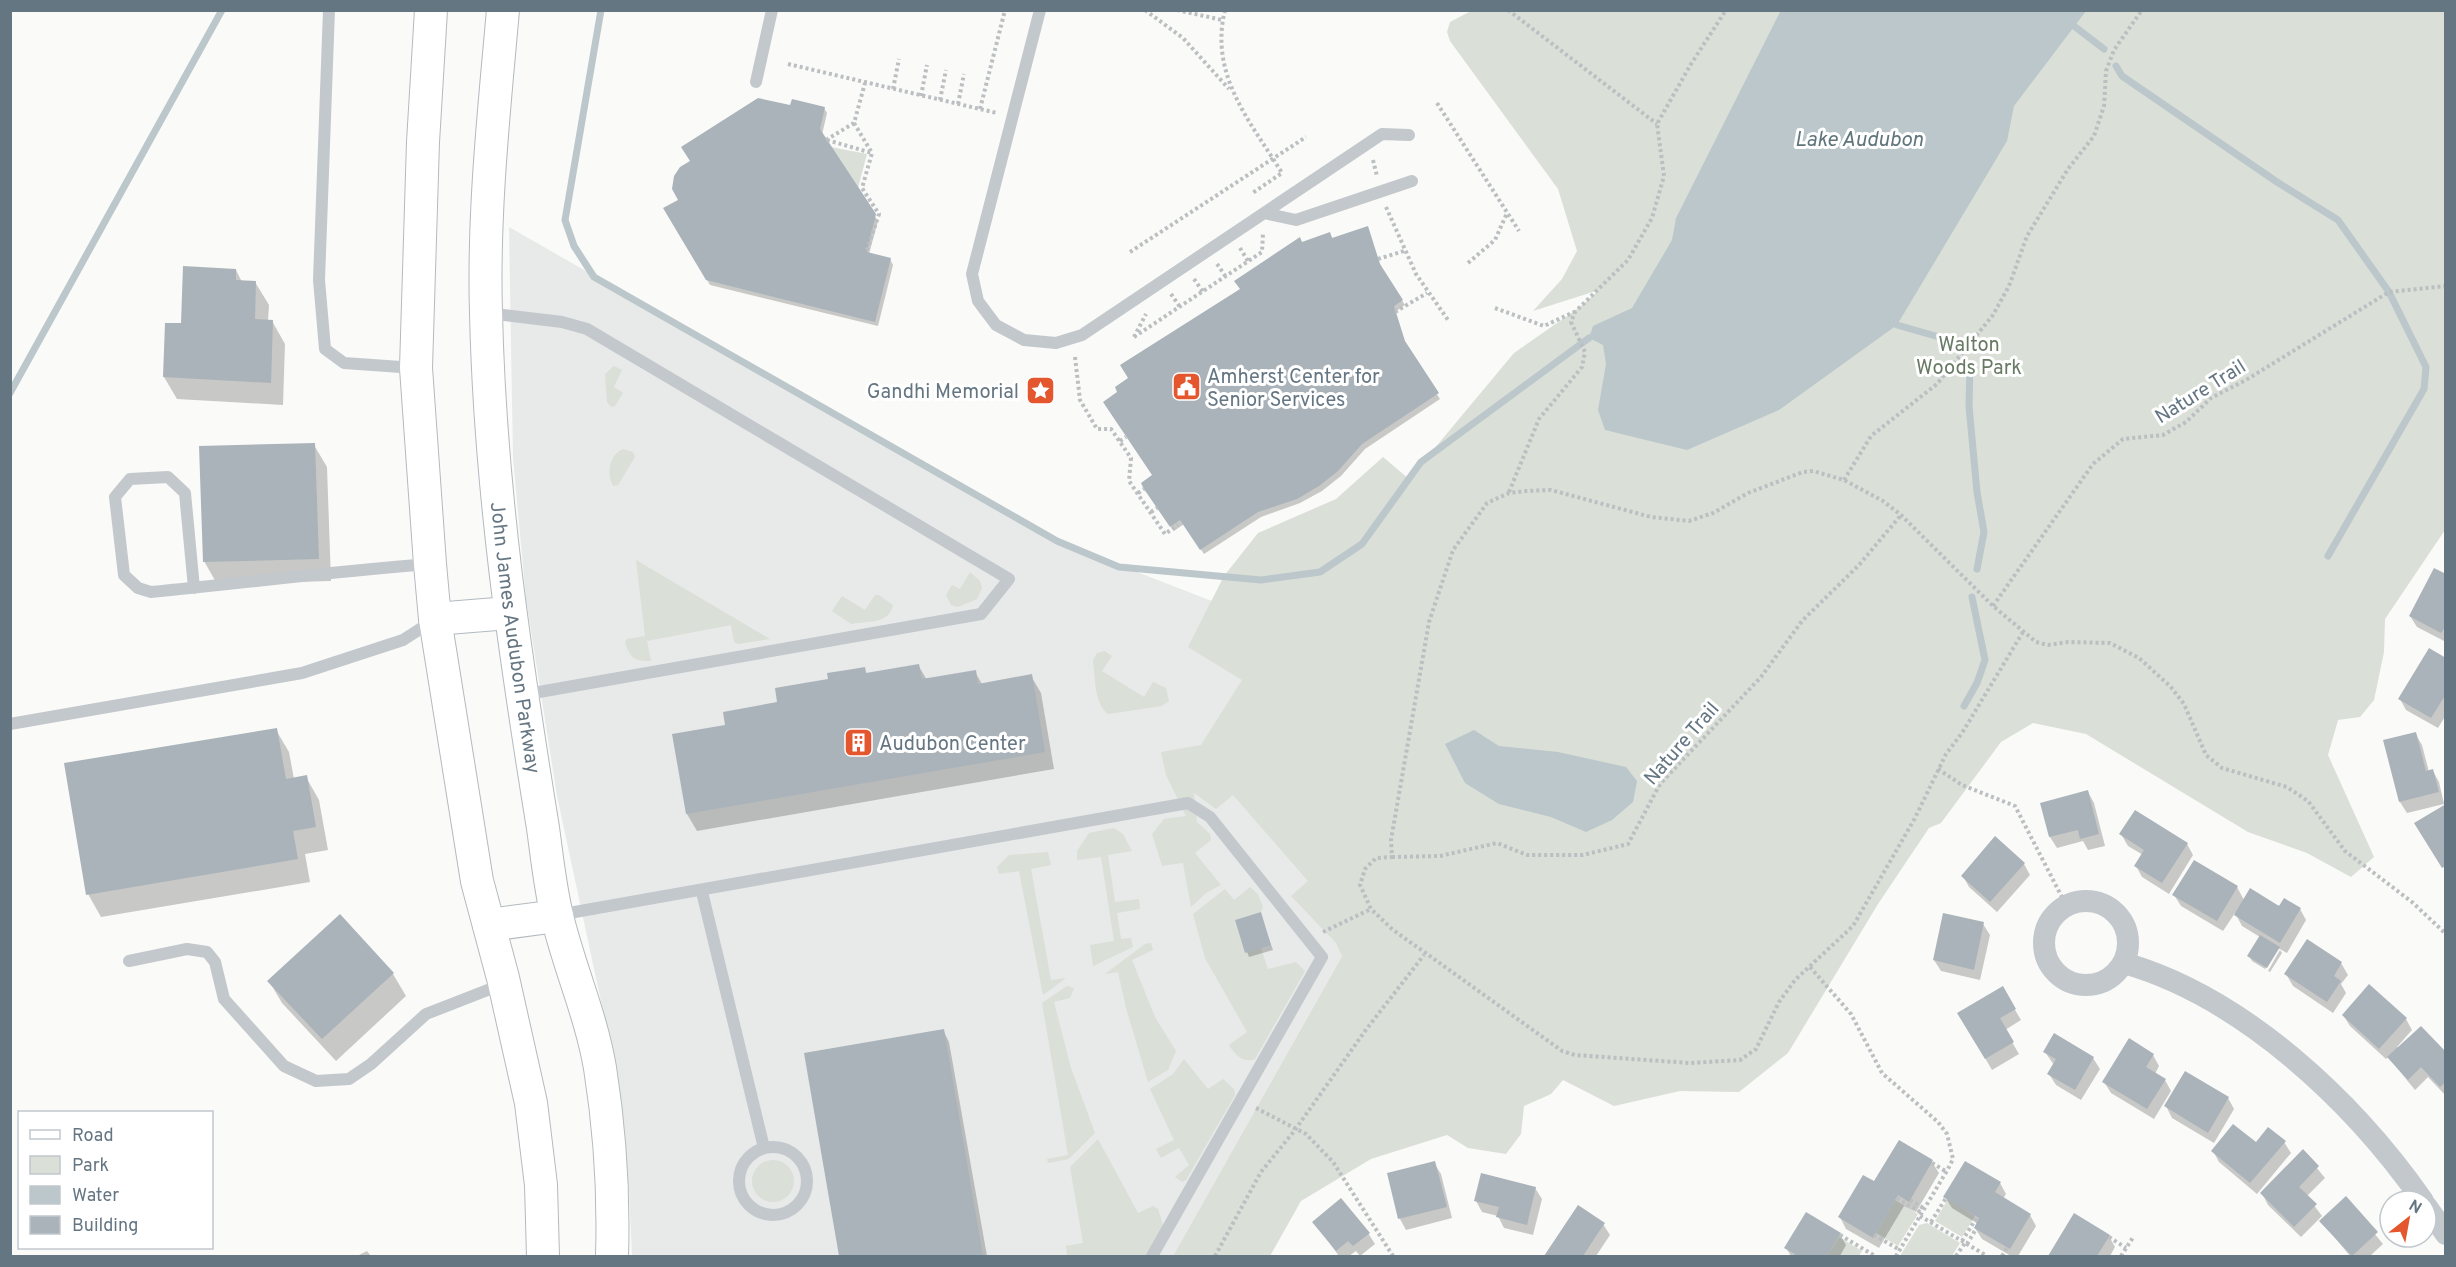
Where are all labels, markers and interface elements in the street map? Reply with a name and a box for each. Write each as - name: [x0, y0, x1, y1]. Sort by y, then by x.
- water label: Lake Audubon: [1795, 127, 1924, 154]
- park label: Walton Woods Park: [1916, 333, 2022, 382]
- street label: Nature Trail: [2151, 355, 2251, 431]
- place label: Amherst Center for Senior Services: [1207, 365, 1380, 414]
- public building icon: Amherst Center for Senior Services: [1170, 371, 1202, 403]
- place icon: Gandhi Memorial: [1024, 375, 1056, 407]
- place label: Gandhi Memorial: [867, 380, 1019, 406]
- street label: John James Audubon Parkway: [483, 501, 545, 776]
- street label: Nature Trail: [1639, 697, 1726, 791]
- building icon: Audubon Center: [842, 727, 874, 759]
- place label: Audubon Center: [879, 732, 1026, 758]
- legend: [18, 1111, 213, 1249]
- text: Road: [72, 1125, 114, 1148]
- text: Park: [72, 1155, 109, 1178]
- text: Water: [72, 1185, 119, 1208]
- north arrow: [2378, 1189, 2438, 1249]
- text: N: [2405, 1196, 2425, 1219]
- text: Building: [72, 1215, 138, 1238]

